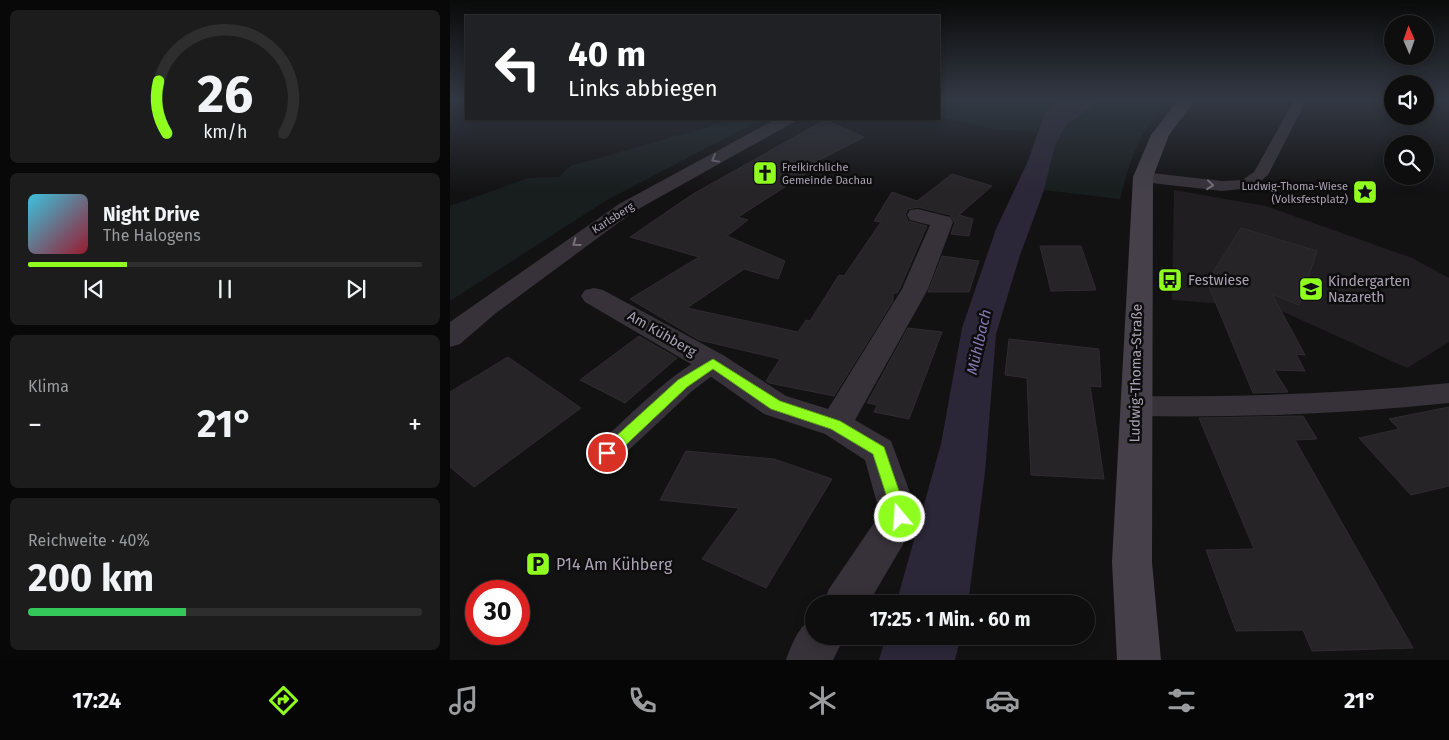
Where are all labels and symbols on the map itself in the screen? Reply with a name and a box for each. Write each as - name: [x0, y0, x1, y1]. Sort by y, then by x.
- north arrow: [1384, 15, 1434, 65]
- one-way arrow: [711, 153, 720, 163]
- church icon: Freikirchliche Gemeinde Dachau: [752, 160, 778, 186]
- place label: Freikirchliche Gemeinde Dachau: [782, 161, 872, 187]
- one-way arrow: [1206, 179, 1214, 190]
- place icon: Ludwig-Thoma-Wiese (Volksfestplatz): [1352, 179, 1378, 205]
- place label: Ludwig-Thoma-Wiese (Volksfestplatz): [1242, 180, 1348, 206]
- street label: Karlsberg: [590, 200, 637, 236]
- one-way arrow: [572, 237, 582, 246]
- bus stop icon: Festwiese: [1157, 267, 1183, 293]
- place label: Festwiese: [1188, 272, 1249, 289]
- place label: Kindergarten Nazareth: [1328, 273, 1410, 306]
- school or university icon: Kindergarten Nazareth: [1298, 276, 1324, 302]
- street label: Ludwig-Thoma-Straße: [1126, 304, 1146, 442]
- street label: Am Kühberg: [625, 307, 700, 361]
- water label: Mühlbach: [963, 308, 995, 376]
- pin: [586, 432, 628, 474]
- position arrow: [873, 490, 925, 542]
- parking icon: P14 Am Kühberg: [525, 551, 551, 577]
- place label: P14 Am Kühberg: [556, 555, 673, 574]
- speed limit sign: 30: [465, 580, 530, 645]

